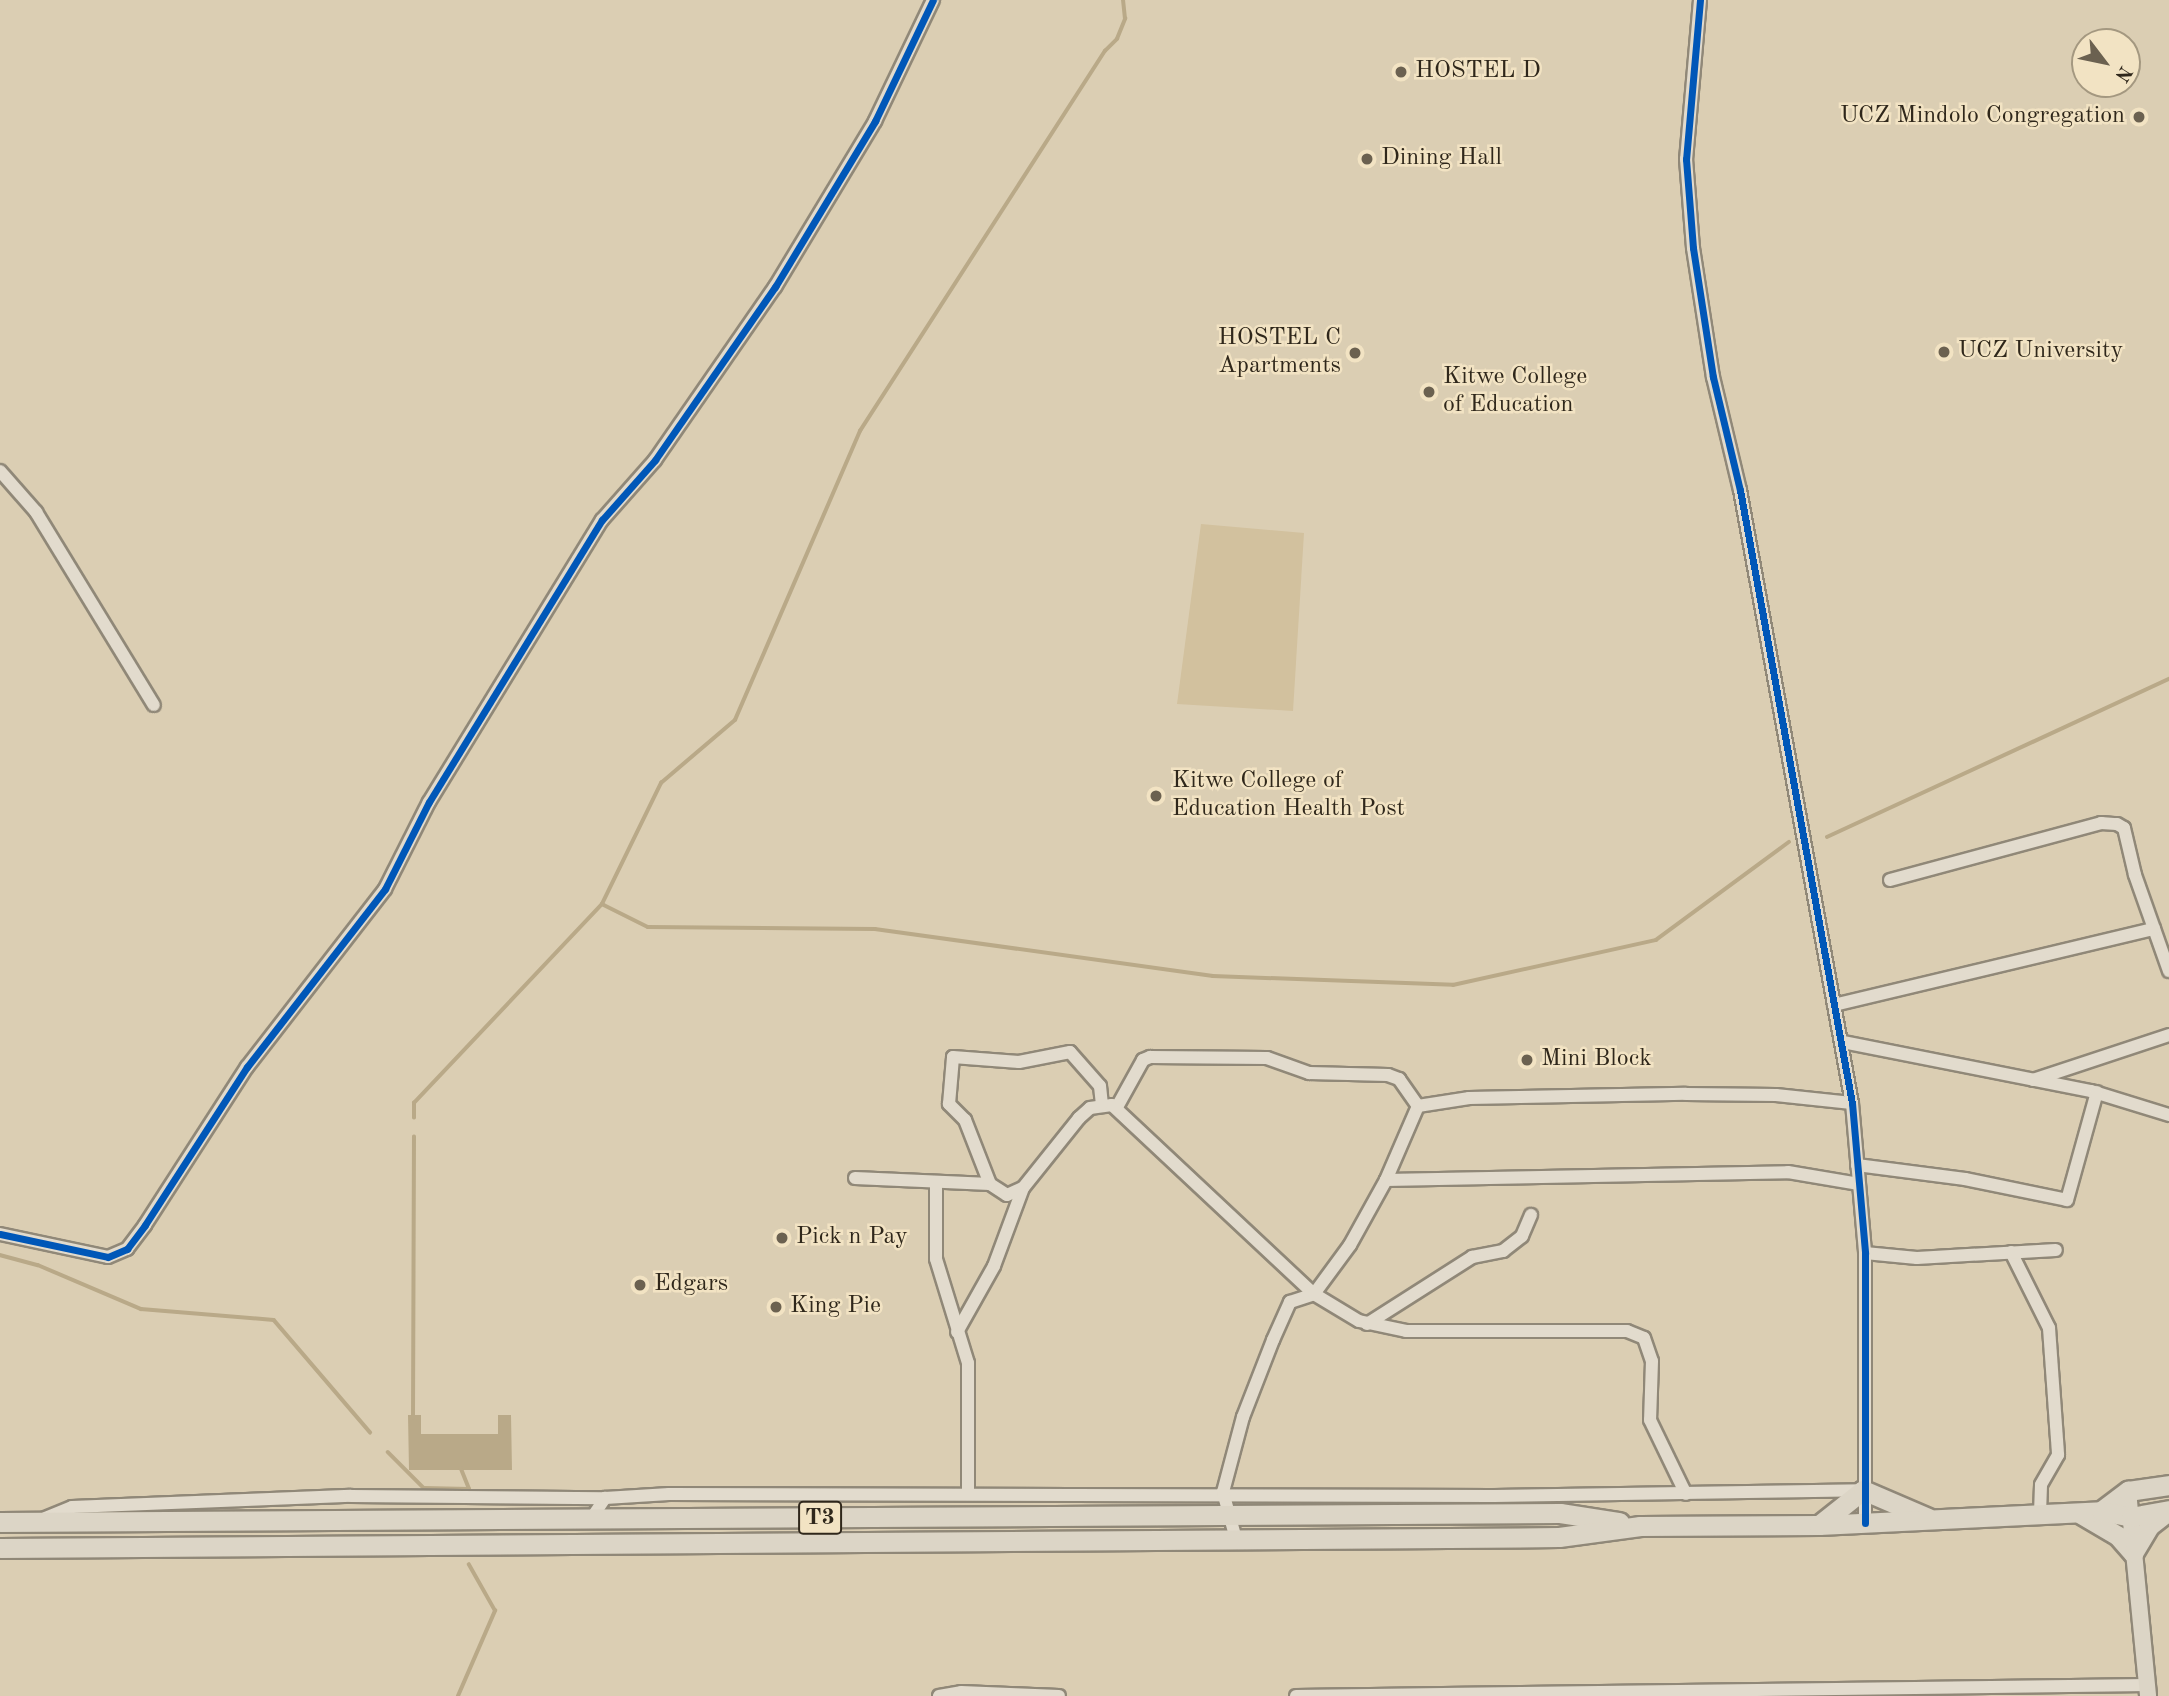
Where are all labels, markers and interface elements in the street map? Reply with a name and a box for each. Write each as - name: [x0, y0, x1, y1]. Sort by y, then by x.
- north arrow: [2071, 28, 2141, 98]
- place label: HOSTEL D: [1415, 58, 1541, 86]
- text: N: [2111, 62, 2134, 85]
- marker: HOSTEL D: [1393, 64, 1409, 80]
- place label: UCZ Mindolo Congregation: [1840, 103, 2125, 131]
- marker: UCZ Mindolo Congregation: [2131, 109, 2147, 125]
- place label: Dining Hall: [1381, 145, 1502, 173]
- marker: Dining Hall: [1359, 151, 1375, 167]
- place label: HOSTEL C Apartments: [1218, 325, 1341, 381]
- place label: UCZ University: [1958, 338, 2123, 366]
- marker: UCZ University: [1936, 344, 1952, 360]
- marker: HOSTEL C Apartments: [1347, 345, 1363, 361]
- place label: Kitwe College of Education: [1443, 364, 1587, 420]
- marker: Kitwe College of Education: [1421, 384, 1437, 400]
- place label: Kitwe College of Education Health Post: [1172, 768, 1405, 824]
- marker: Kitwe College of Education Health Post: [1146, 786, 1166, 806]
- place label: Mini Block: [1541, 1046, 1652, 1074]
- marker: Mini Block: [1519, 1052, 1535, 1068]
- place label: Pick n Pay: [796, 1224, 908, 1252]
- marker: Pick n Pay: [774, 1230, 790, 1246]
- place label: Edgars: [654, 1271, 728, 1299]
- marker: Edgars: [632, 1277, 648, 1293]
- place label: King Pie: [790, 1293, 881, 1321]
- marker: King Pie: [768, 1299, 784, 1315]
- road number: T3: [797, 1498, 843, 1538]

